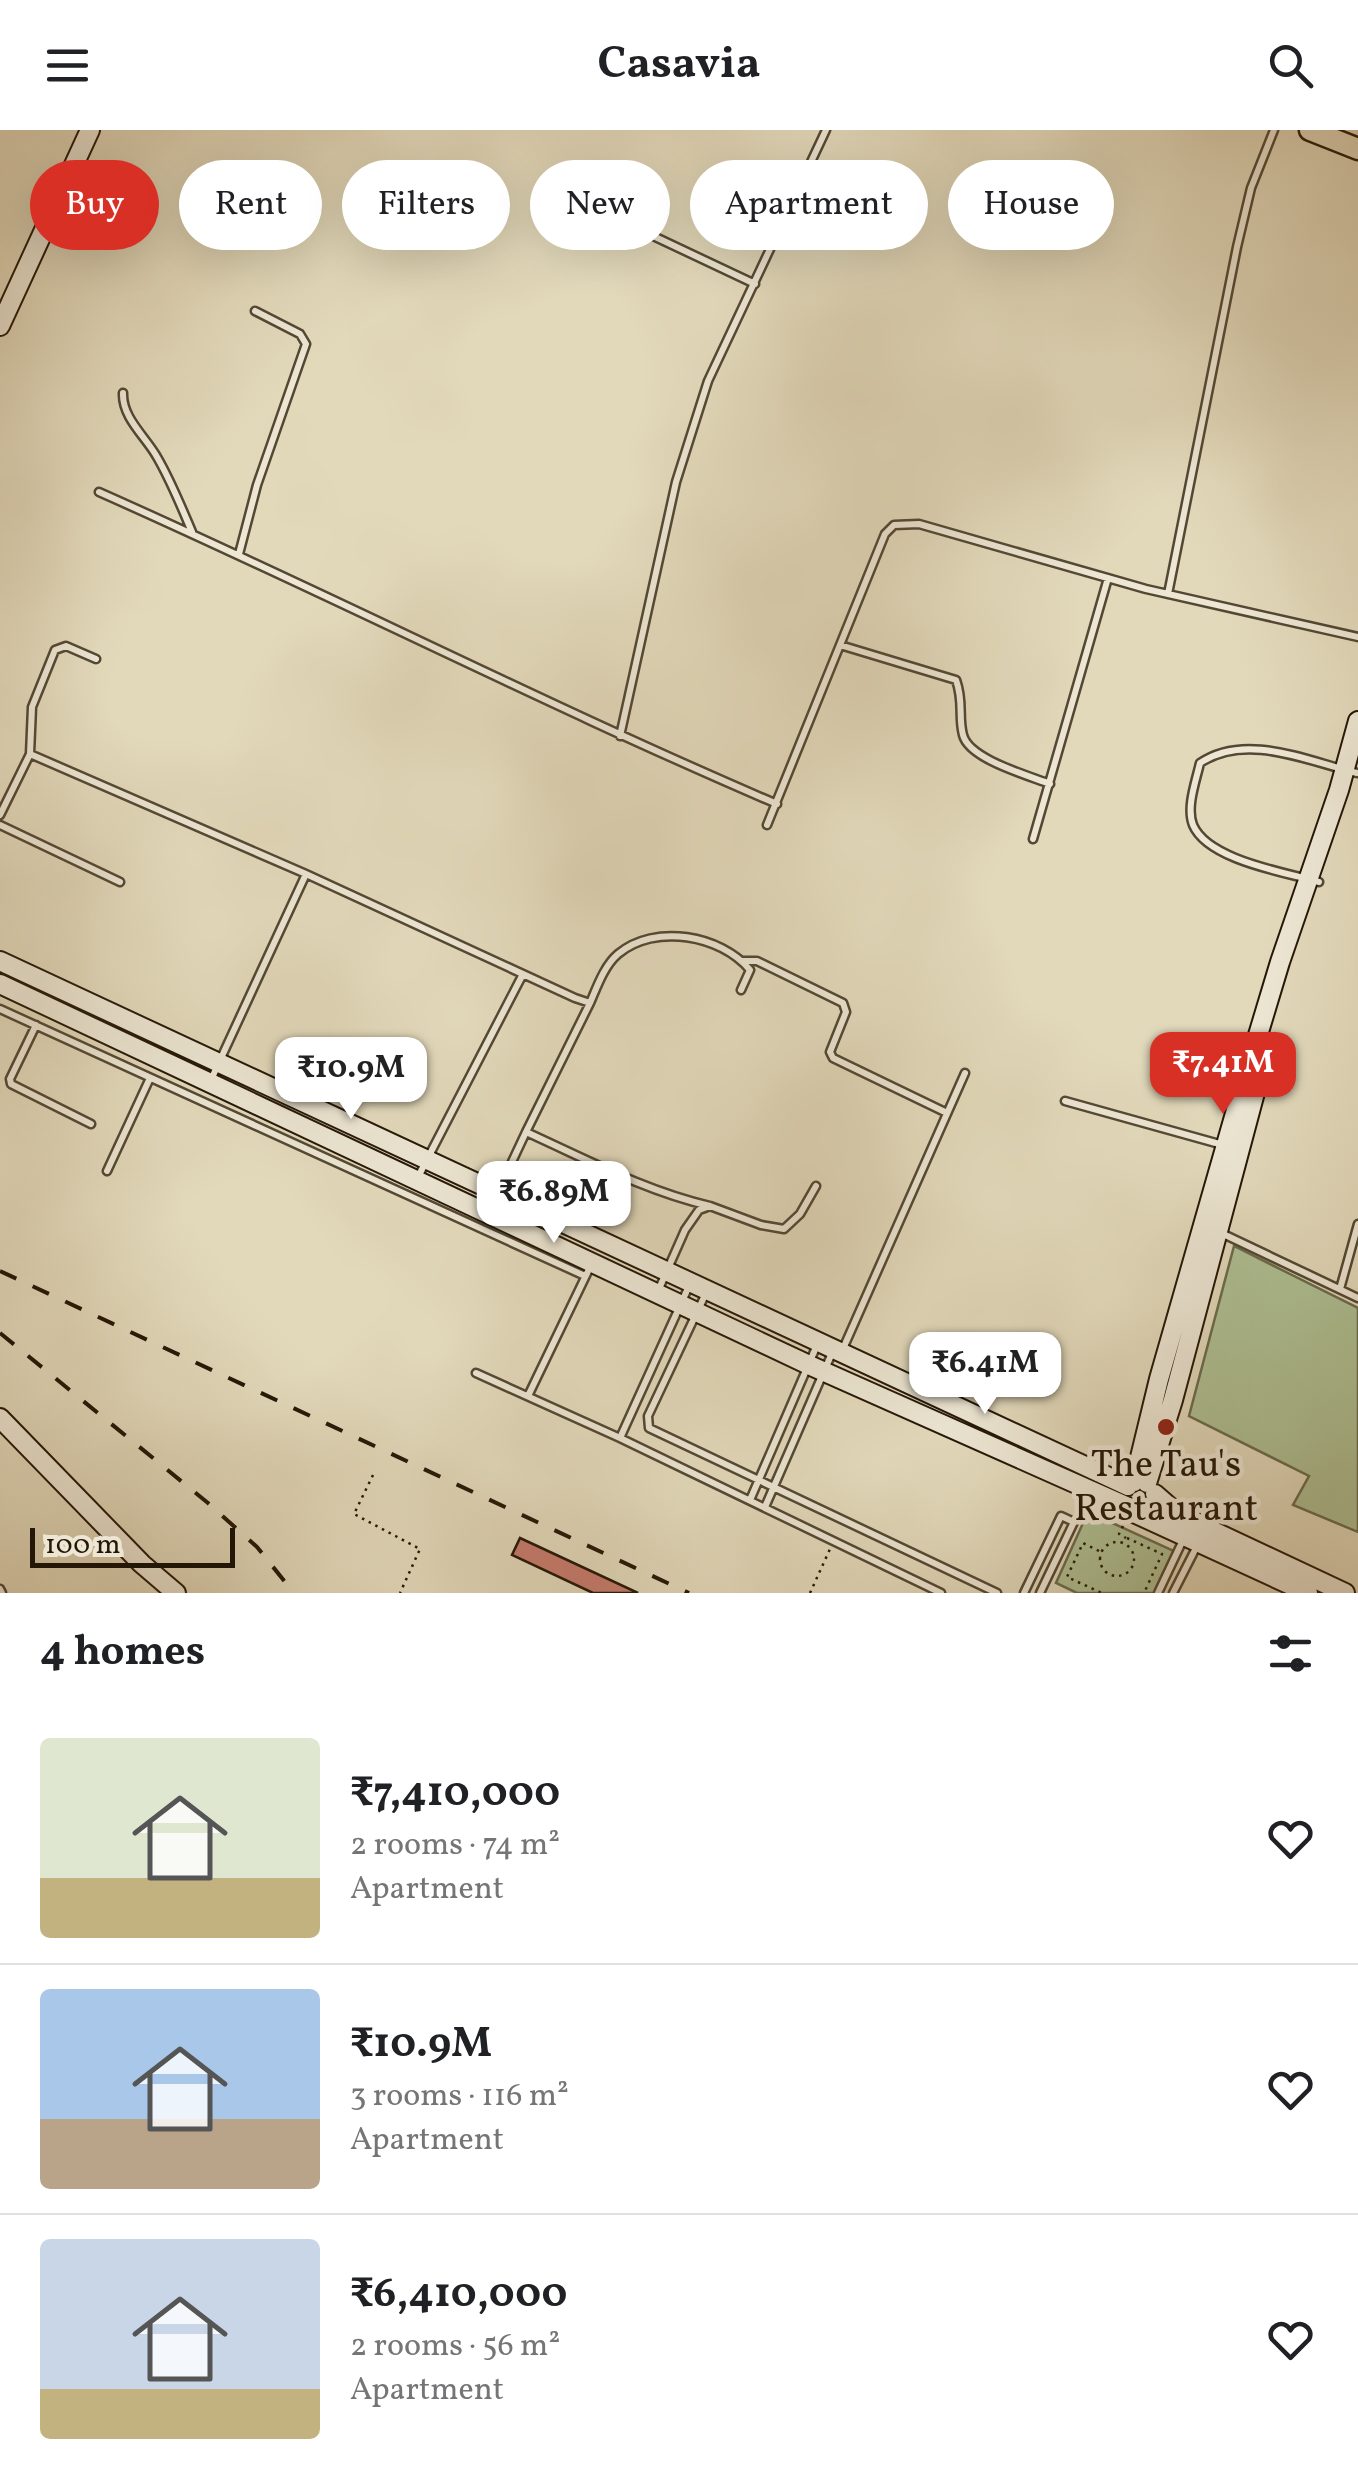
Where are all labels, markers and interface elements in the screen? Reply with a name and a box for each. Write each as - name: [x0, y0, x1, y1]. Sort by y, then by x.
- text: Casavia: [597, 34, 761, 97]
- icon: menu: [40, 38, 95, 93]
- icon: search: [1263, 38, 1318, 93]
- chip: Buy: [30, 160, 159, 250]
- chip: Rent: [179, 160, 322, 250]
- chip: Filters: [342, 160, 510, 250]
- chip: New: [530, 160, 670, 250]
- chip: Apartment: [690, 160, 928, 250]
- chip: House: [948, 160, 1114, 250]
- pin: ₹7.41M: [1142, 1032, 1304, 1117]
- pin: ₹10.9M: [270, 1037, 432, 1122]
- text: ₹7.41M: [1172, 1042, 1274, 1086]
- text: ₹10.9M: [297, 1047, 405, 1091]
- pin: ₹6.89M: [473, 1161, 635, 1246]
- text: ₹6.89M: [499, 1171, 609, 1215]
- pin: ₹6.41M: [904, 1332, 1066, 1417]
- text: ₹6.41M: [931, 1342, 1039, 1386]
- marker: The Tau's Restaurant: [1155, 1416, 1177, 1438]
- place label: The Tau's Restaurant: [1074, 1440, 1258, 1537]
- scale bar: [30, 1523, 235, 1568]
- text: 100 m: [45, 1526, 120, 1565]
- text: 4 homes: [40, 1624, 205, 1683]
- icon: filters: [1263, 1626, 1318, 1681]
- text: ₹7,410,000: [350, 1765, 560, 1824]
- icon: home: [120, 1778, 240, 1898]
- icon: heart: [1263, 1811, 1318, 1866]
- text: 2 rooms · 74 m²: [350, 1824, 560, 1868]
- text: Apartment: [350, 1868, 504, 1912]
- text: ₹10.9M: [350, 2016, 492, 2075]
- icon: home: [120, 2029, 240, 2149]
- icon: heart: [1263, 2062, 1318, 2117]
- text: 3 rooms · 116 m²: [350, 2075, 569, 2119]
- text: Apartment: [350, 2119, 504, 2163]
- text: ₹6,410,000: [350, 2266, 567, 2325]
- icon: home: [120, 2279, 240, 2399]
- icon: heart: [1263, 2312, 1318, 2367]
- text: 2 rooms · 56 m²: [350, 2325, 560, 2369]
- text: Apartment: [350, 2369, 504, 2413]

